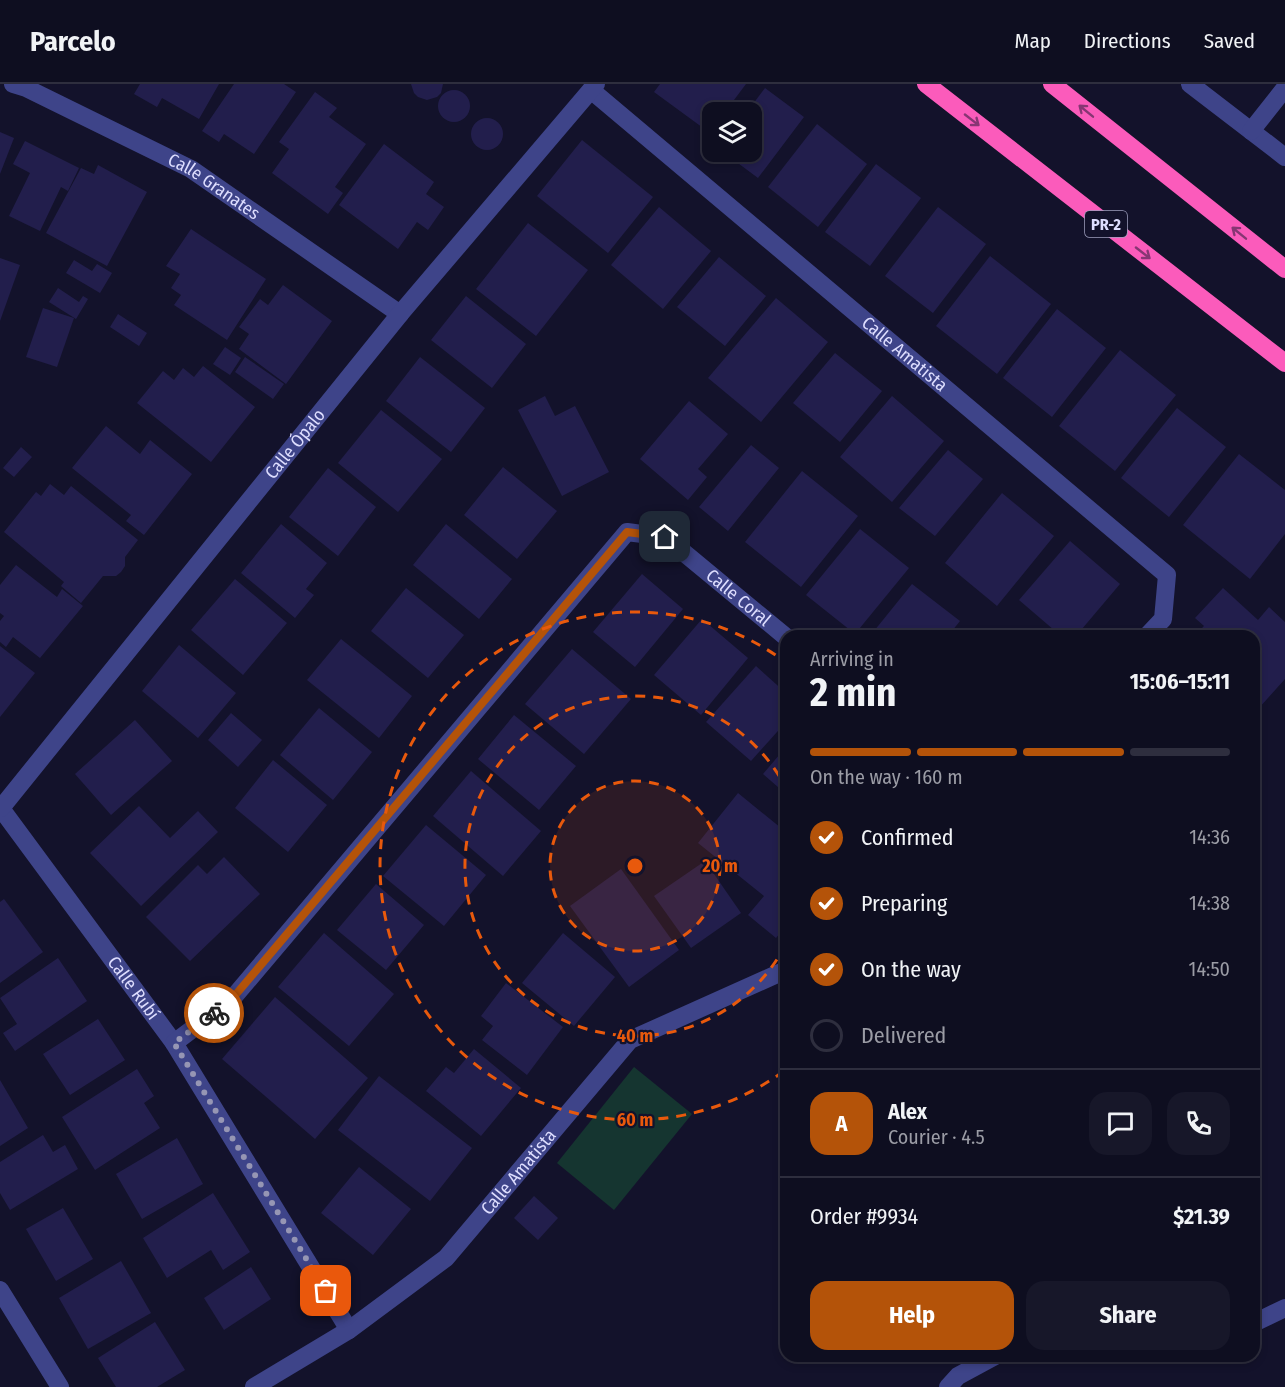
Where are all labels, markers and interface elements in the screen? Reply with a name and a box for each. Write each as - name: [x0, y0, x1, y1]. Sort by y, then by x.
- text: Parcelo: [30, 25, 116, 58]
- text: Map: [1014, 28, 1051, 54]
- text: Directions: [1084, 28, 1171, 54]
- text: Saved: [1204, 28, 1255, 54]
- map controls: [702, 102, 762, 162]
- button: layers: [702, 102, 762, 162]
- one-way arrow: [1079, 105, 1095, 118]
- one-way arrow: [964, 113, 980, 126]
- street label: Calle Granates: [164, 148, 264, 225]
- road number: PR-2: [1085, 211, 1127, 237]
- one-way arrow: [1231, 226, 1247, 239]
- one-way arrow: [1135, 246, 1151, 259]
- street label: Calle Amatista: [857, 312, 952, 396]
- street label: Calle Ópalo: [260, 404, 330, 483]
- pin: [639, 511, 690, 562]
- icon: home: [648, 520, 681, 553]
- street label: Calle Coral: [701, 564, 775, 631]
- text: Arriving in: [810, 647, 894, 671]
- text: 15:06–15:11: [1130, 668, 1230, 695]
- text: 2 min: [810, 670, 896, 716]
- text: On the way · 160 m: [810, 765, 963, 789]
- icon: check: [810, 821, 843, 854]
- text: Confirmed: [861, 824, 954, 851]
- text: 14:36: [1189, 825, 1230, 849]
- text: 20 m: [701, 855, 738, 877]
- centre of rings: [625, 856, 645, 876]
- icon: check: [810, 887, 843, 920]
- text: Preparing: [861, 890, 947, 917]
- text: 14:38: [1189, 891, 1230, 915]
- street label: Calle Rubí: [103, 952, 164, 1025]
- icon: check: [810, 953, 843, 986]
- text: On the way: [861, 956, 961, 983]
- text: 14:50: [1189, 957, 1230, 981]
- courier: [184, 983, 244, 1043]
- icon: bike: [198, 997, 231, 1030]
- text: Delivered: [861, 1022, 946, 1049]
- text: 40 m: [617, 1025, 653, 1047]
- button: chat: [1089, 1092, 1152, 1155]
- button: phone: [1167, 1092, 1230, 1155]
- text: Alex: [888, 1098, 927, 1125]
- text: 60 m: [617, 1109, 653, 1131]
- text: A: [836, 1110, 847, 1137]
- street label: Calle Amatista: [476, 1125, 561, 1219]
- text: Courier · 4.5: [888, 1125, 985, 1149]
- text: Order #9934: [810, 1203, 918, 1230]
- text: $21.39: [1173, 1203, 1230, 1230]
- pin: [300, 1265, 351, 1316]
- icon: bag: [309, 1274, 342, 1307]
- button: Help: [810, 1281, 1014, 1350]
- button: Share: [1026, 1281, 1230, 1350]

